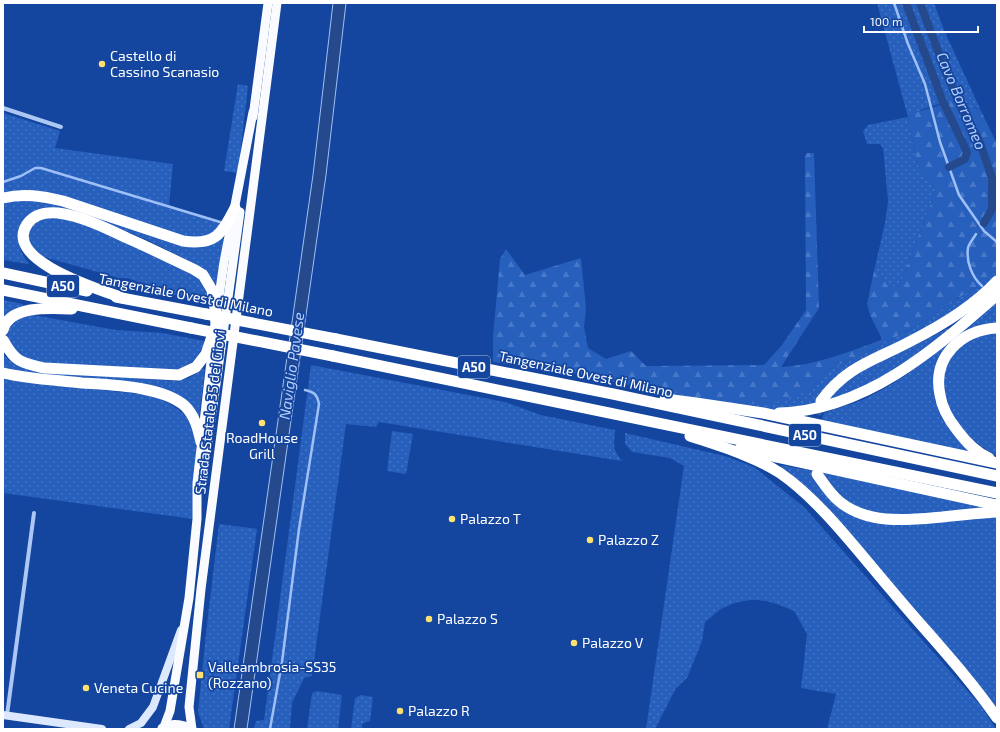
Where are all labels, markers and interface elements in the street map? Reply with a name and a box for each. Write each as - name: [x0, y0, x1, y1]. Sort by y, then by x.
- scale bar: [864, 8, 978, 34]
- text: 100 m: [870, 14, 902, 28]
- place label: Castello di Cassino Scanasio: [110, 47, 219, 80]
- water label: Cavo Borromeo: [933, 49, 991, 152]
- marker: Castello di Cassino Scanasio: [97, 59, 107, 69]
- street label: Tangenziale Ovest di Milano: [97, 269, 275, 320]
- road number: A50: [47, 275, 79, 297]
- water label: Naviglio Pavese: [275, 311, 307, 421]
- street label: Strada Statale 35 dei Giovi: [191, 329, 228, 495]
- street label: Tangenziale Ovest di Milano: [498, 347, 675, 400]
- road number: A50: [458, 356, 490, 378]
- marker: RoadHouse Grill: [257, 418, 267, 428]
- road number: A50: [789, 424, 821, 446]
- place label: RoadHouse Grill: [226, 429, 298, 462]
- place label: Palazzo T: [460, 510, 521, 527]
- marker: Palazzo T: [447, 514, 457, 524]
- place label: Palazzo Z: [598, 531, 659, 548]
- marker: Palazzo Z: [585, 535, 595, 545]
- place label: Palazzo S: [437, 610, 498, 627]
- marker: Palazzo S: [424, 614, 434, 624]
- place label: Palazzo V: [582, 634, 644, 651]
- marker: Palazzo V: [569, 638, 579, 648]
- place label: Valleambrosia-SS35 (Rozzano): [208, 658, 336, 691]
- marker: Valleambrosia-SS35 (Rozzano): [195, 670, 205, 680]
- place label: Veneta Cucine: [94, 679, 183, 696]
- marker: Veneta Cucine: [81, 683, 91, 693]
- place label: Palazzo R: [408, 702, 470, 719]
- marker: Palazzo R: [395, 706, 405, 716]

